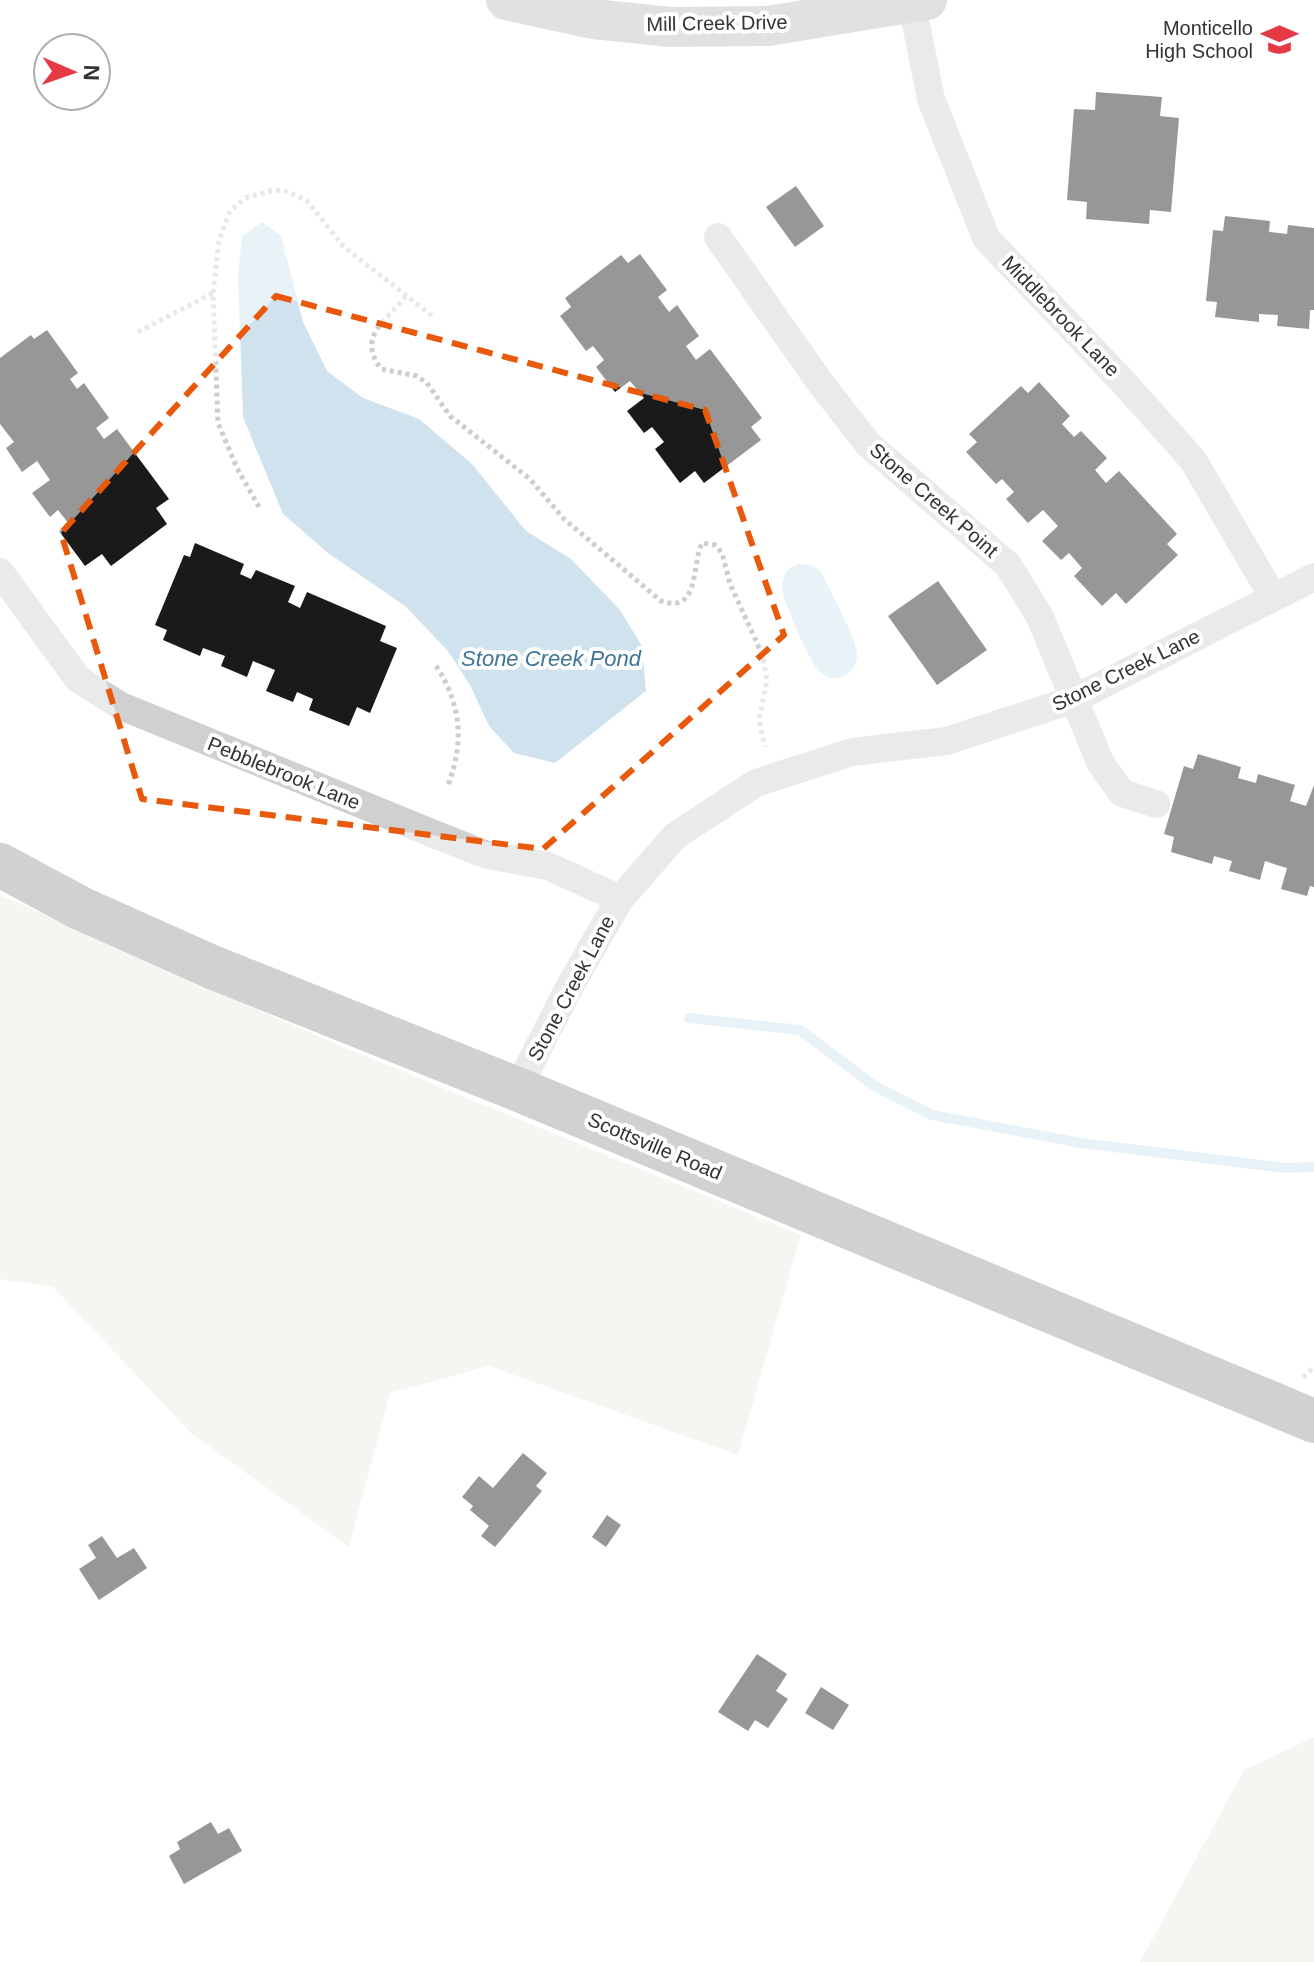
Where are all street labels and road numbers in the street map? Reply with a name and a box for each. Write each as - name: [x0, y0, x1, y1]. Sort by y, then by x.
- street label: Mill Creek Drive: [646, 11, 788, 35]
- street label: Middlebrook Lane: [998, 251, 1124, 381]
- street label: Stone Creek Point: [866, 438, 1003, 562]
- street label: Stone Creek Lane: [1049, 625, 1203, 715]
- street label: Pebblebrook Lane: [205, 732, 363, 814]
- street label: Stone Creek Lane: [523, 912, 619, 1064]
- street label: Scottsville Road: [585, 1108, 725, 1184]

